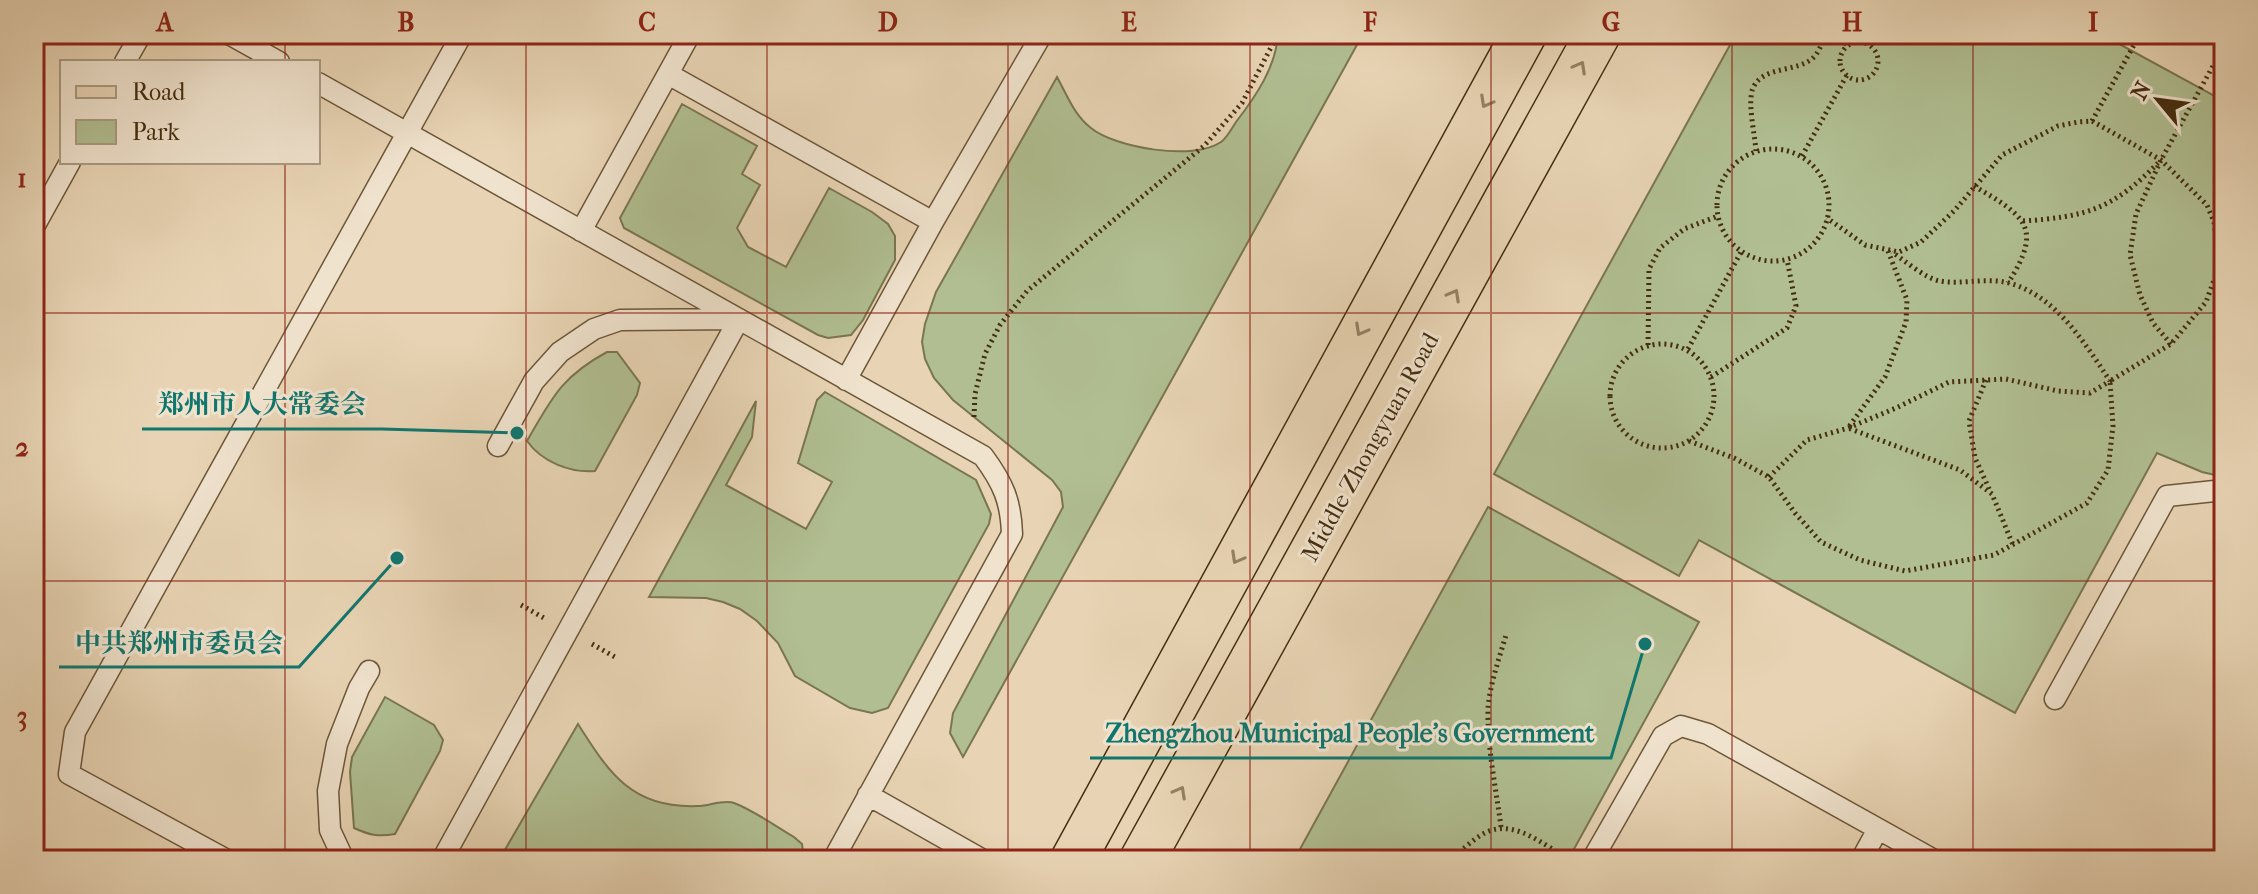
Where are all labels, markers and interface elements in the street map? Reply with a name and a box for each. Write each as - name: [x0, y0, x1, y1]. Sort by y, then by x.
- text: A: [155, 7, 175, 38]
- text: B: [398, 7, 415, 38]
- text: C: [638, 7, 656, 38]
- text: D: [878, 7, 898, 38]
- text: E: [1121, 7, 1137, 38]
- text: F: [1362, 7, 1377, 38]
- text: G: [1602, 7, 1620, 38]
- text: H: [1842, 7, 1863, 38]
- text: I: [2088, 7, 2098, 38]
- legend: [60, 60, 320, 164]
- north arrow: [2118, 60, 2198, 140]
- one-way arrow: [1570, 61, 1586, 76]
- text: N: [2126, 77, 2157, 104]
- text: Road: [132, 78, 186, 106]
- one-way arrow: [1481, 94, 1496, 108]
- text: Park: [132, 118, 180, 146]
- text: 1: [17, 163, 27, 194]
- one-way arrow: [1444, 289, 1460, 303]
- one-way arrow: [1355, 321, 1371, 336]
- street label: Middle Zhongyuan Road: [1295, 327, 1445, 566]
- callout: 郑州市人大常委会: [142, 379, 382, 429]
- text: 郑州市人大常委会: [158, 389, 366, 420]
- text: 2: [15, 432, 29, 463]
- one-way arrow: [1231, 550, 1247, 564]
- callout: 中共郑州市委员会: [59, 617, 299, 667]
- text: 中共郑州市委员会: [75, 628, 283, 659]
- text: 3: [17, 701, 27, 732]
- callout: Zhengzhou Municipal People's Government: [1090, 708, 1611, 758]
- text: Zhengzhou Municipal People's Government: [1106, 718, 1595, 749]
- one-way arrow: [1170, 785, 1185, 800]

